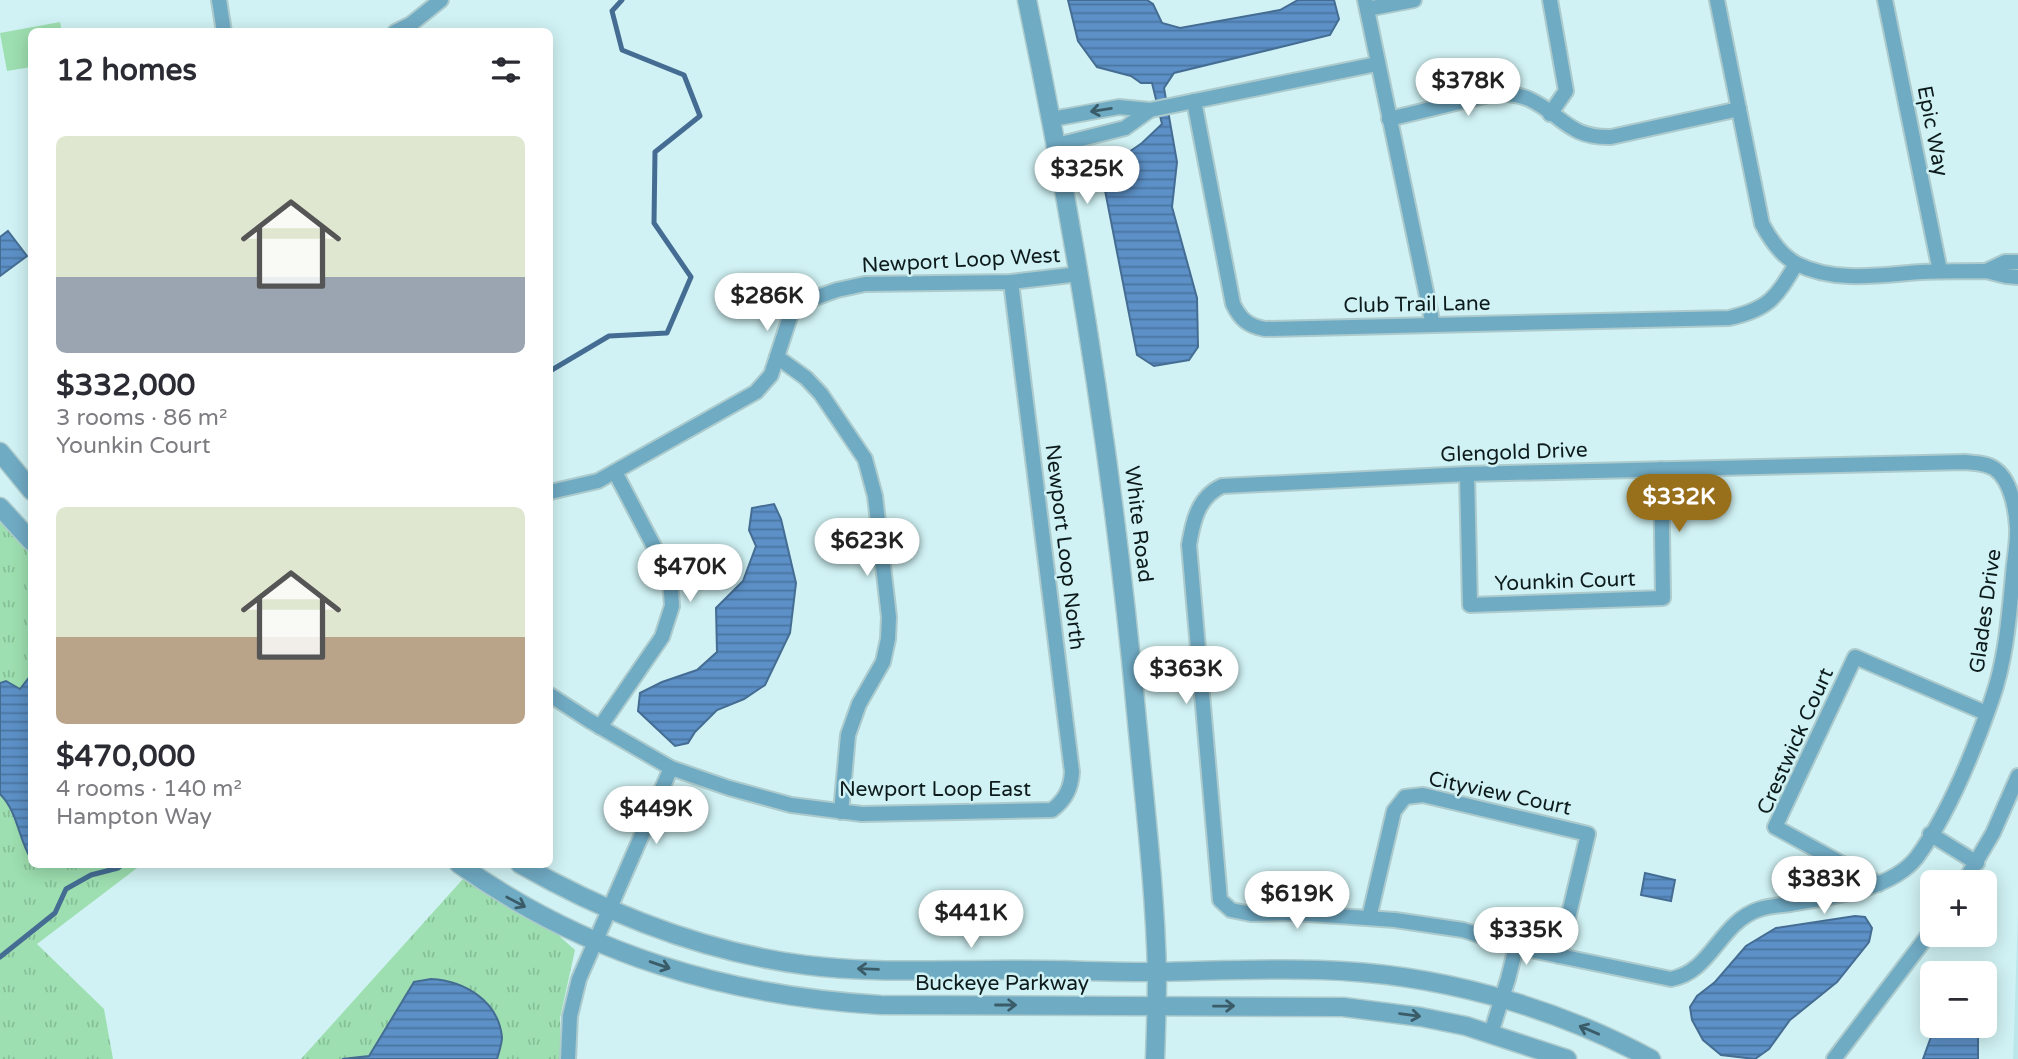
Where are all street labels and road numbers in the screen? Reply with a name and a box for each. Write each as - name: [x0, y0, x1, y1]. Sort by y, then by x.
- street label: Epic Way: [1911, 84, 1954, 178]
- street label: Newport Loop West: [861, 243, 1061, 278]
- street label: Club Trail Lane: [1343, 291, 1491, 318]
- street label: Glengold Drive: [1440, 437, 1588, 468]
- street label: Newport Loop North: [1039, 443, 1090, 651]
- street label: White Road: [1119, 464, 1158, 584]
- street label: Glades Drive: [1964, 547, 2007, 675]
- street label: Younkin Court: [1494, 567, 1636, 596]
- street label: Crestwick Court: [1752, 664, 1839, 818]
- street label: Cityview Court: [1426, 766, 1573, 821]
- street label: Newport Loop East: [839, 777, 1031, 802]
- street label: Buckeye Parkway: [915, 971, 1089, 996]

